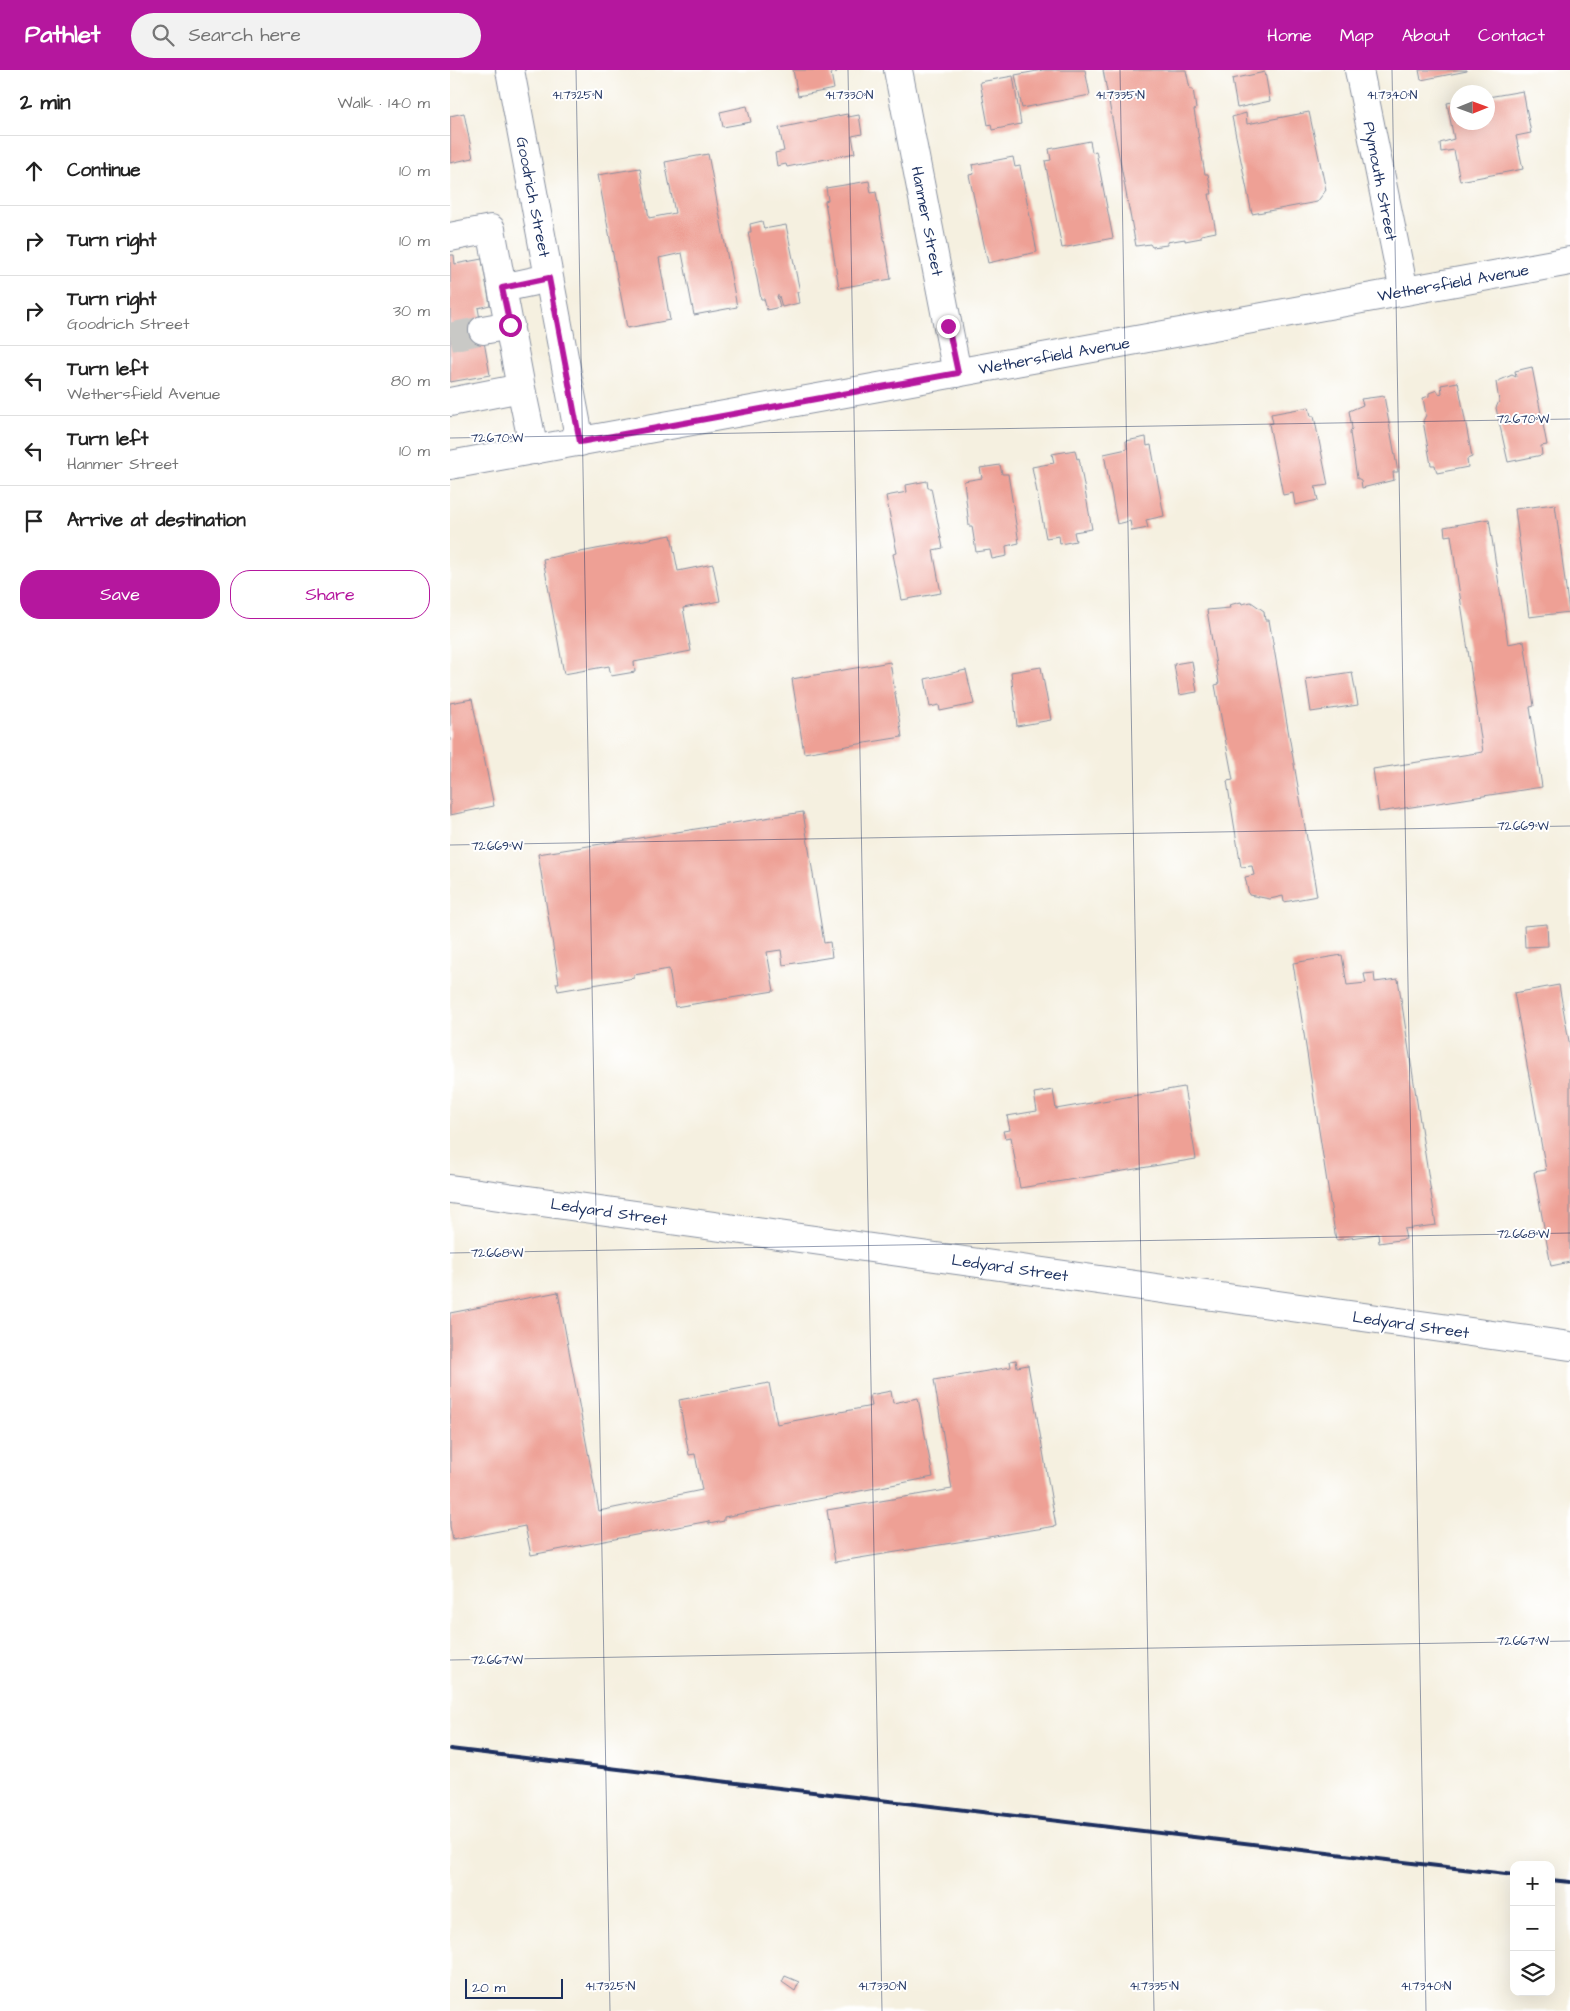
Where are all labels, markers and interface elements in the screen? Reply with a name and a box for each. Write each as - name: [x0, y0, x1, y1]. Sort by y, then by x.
- search box: [131, 13, 481, 58]
- text: Pathlet: [25, 18, 101, 52]
- icon: search: [149, 21, 177, 49]
- text: Search here: [189, 22, 301, 49]
- text: Home: [1267, 23, 1312, 48]
- text: Map: [1340, 23, 1374, 48]
- text: About: [1402, 23, 1450, 48]
- text: Contact: [1478, 23, 1545, 48]
- north arrow: [1450, 85, 1495, 130]
- text: 41.7325°N: [552, 87, 603, 104]
- text: 41.7330°N: [825, 87, 874, 104]
- text: 41.7335°N: [1095, 87, 1145, 104]
- text: 41.7340°N: [1367, 87, 1418, 104]
- text: 2 min: [20, 88, 70, 117]
- text: Walk · 140 m: [338, 92, 430, 114]
- street label: Plymouth Street: [1357, 120, 1402, 244]
- street label: Goodrich Street: [511, 135, 556, 260]
- icon: ahead: [20, 157, 48, 185]
- text: Continue: [67, 157, 141, 184]
- text: 10 m: [399, 160, 430, 182]
- street label: Hanmer Street: [906, 164, 949, 279]
- icon: right: [20, 227, 48, 255]
- text: Turn right: [67, 227, 156, 254]
- text: 10 m: [399, 230, 430, 252]
- street label: Wethersfield Avenue: [1376, 259, 1531, 307]
- text: Turn right: [67, 286, 156, 313]
- icon: right: [20, 297, 48, 325]
- text: 30 m: [393, 300, 430, 322]
- text: Goodrich Street: [67, 313, 189, 335]
- route start: [499, 314, 522, 337]
- route end: [937, 315, 960, 338]
- street label: Wethersfield Avenue: [977, 332, 1132, 380]
- text: Turn left: [67, 356, 148, 383]
- icon: left: [20, 367, 48, 395]
- text: 80 m: [391, 370, 430, 392]
- text: Wethersfield Avenue: [67, 383, 220, 405]
- text: 72.670°W: [1497, 411, 1550, 428]
- text: Turn left: [67, 426, 148, 453]
- text: 72.670°W: [471, 430, 524, 447]
- icon: left: [20, 437, 48, 465]
- text: 10 m: [399, 440, 430, 462]
- text: Hanmer Street: [67, 453, 179, 475]
- icon: arrive: [20, 507, 48, 535]
- text: Arrive at destination: [67, 507, 246, 534]
- button: Save: [20, 570, 220, 619]
- button: Share: [230, 570, 430, 619]
- text: 72.669°W: [1497, 818, 1550, 835]
- text: 72.669°W: [471, 838, 524, 855]
- street label: Ledyard Street: [549, 1193, 669, 1232]
- text: 72.668°W: [1497, 1226, 1550, 1243]
- text: 72.668°W: [471, 1245, 524, 1262]
- street label: Ledyard Street: [950, 1249, 1070, 1288]
- street label: Ledyard Street: [1351, 1306, 1471, 1345]
- text: 72.667°W: [1497, 1633, 1550, 1650]
- text: 72.667°W: [471, 1652, 524, 1669]
- map controls: [1510, 1861, 1555, 1996]
- button: +: [1510, 1861, 1555, 1906]
- button: −: [1510, 1906, 1555, 1951]
- button: layers: [1510, 1951, 1555, 1996]
- scale bar: [465, 1976, 562, 1999]
- text: 20 m: [472, 1978, 505, 1998]
- text: 41.7325°N: [585, 1978, 636, 1995]
- text: 41.7330°N: [858, 1978, 907, 1995]
- text: 41.7335°N: [1129, 1978, 1179, 1995]
- text: 41.7340°N: [1401, 1978, 1452, 1995]

